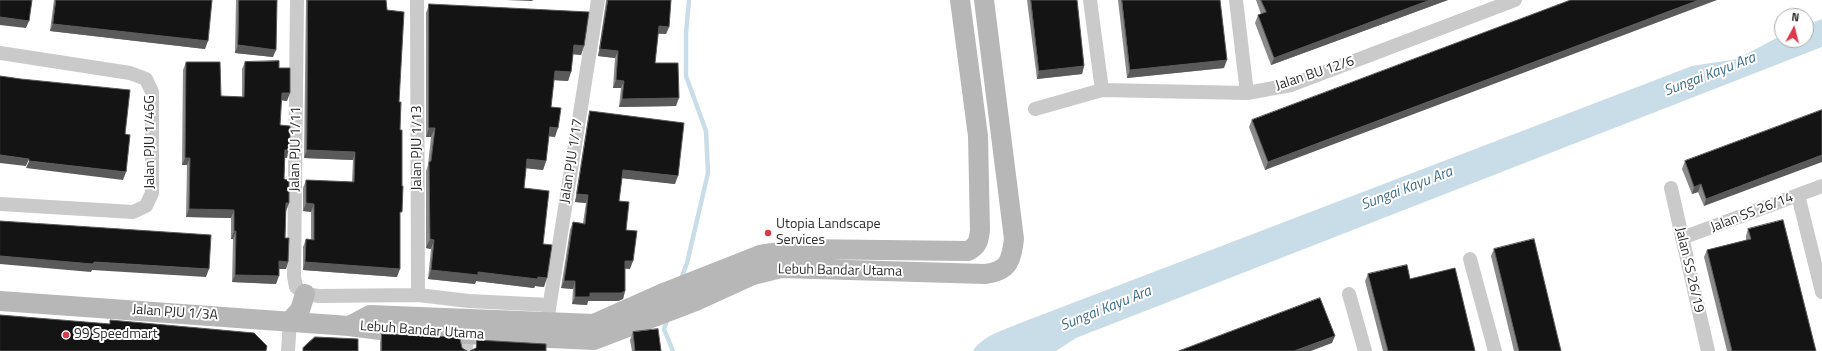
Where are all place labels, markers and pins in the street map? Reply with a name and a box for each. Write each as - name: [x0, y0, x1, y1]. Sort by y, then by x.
- place label: Utopia Landscape Services: [776, 217, 881, 250]
- marker: Utopia Landscape Services: [763, 228, 773, 238]
- place label: 99 Speedmart: [74, 327, 158, 343]
- marker: 99 Speedmart: [61, 330, 71, 340]

